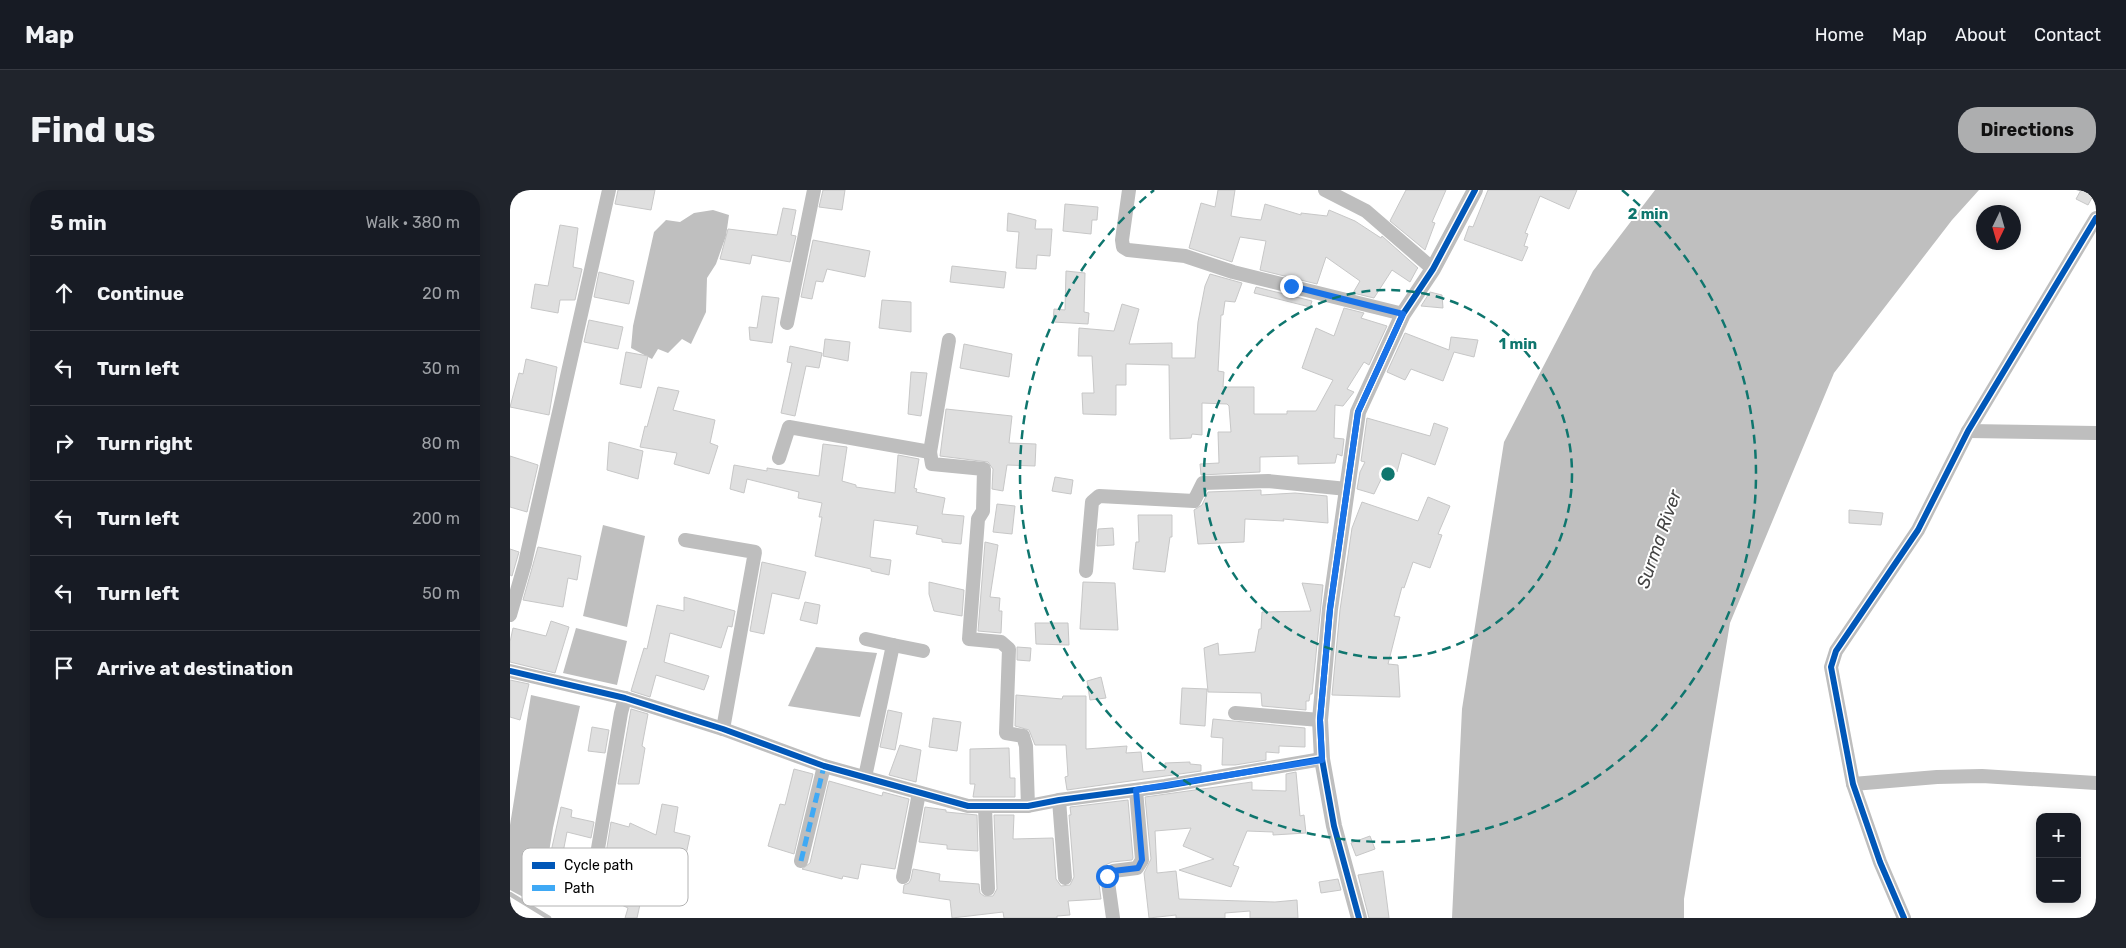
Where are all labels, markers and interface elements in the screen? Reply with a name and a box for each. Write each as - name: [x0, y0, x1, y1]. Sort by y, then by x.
- text: Map: [25, 21, 74, 49]
- text: Home: [1815, 24, 1864, 46]
- text: Map: [1892, 24, 1927, 46]
- text: About: [1955, 24, 2006, 46]
- text: Contact: [2034, 24, 2101, 46]
- button: Directions: [1958, 107, 2096, 153]
- text: Find us: [30, 109, 155, 151]
- text: 2 min: [1628, 205, 1668, 223]
- north arrow: [1976, 205, 2021, 250]
- text: 5 min: [50, 210, 107, 235]
- text: Walk · 380 m: [366, 213, 460, 232]
- route end: [1280, 275, 1303, 298]
- icon: ahead: [50, 279, 78, 307]
- text: Continue: [97, 282, 184, 305]
- text: 20 m: [422, 284, 460, 303]
- text: 1 min: [1499, 335, 1537, 353]
- icon: left: [50, 354, 78, 382]
- text: Turn left: [97, 357, 179, 380]
- text: 30 m: [422, 359, 460, 378]
- icon: right: [50, 429, 78, 457]
- text: Turn right: [97, 432, 192, 455]
- text: 80 m: [422, 434, 460, 453]
- centre of rings: [1379, 465, 1397, 483]
- water label: Surma River: [1632, 486, 1686, 591]
- icon: left: [50, 504, 78, 532]
- text: Turn left: [97, 507, 179, 530]
- text: 200 m: [412, 509, 460, 528]
- icon: left: [50, 579, 78, 607]
- text: Turn left: [97, 582, 179, 605]
- text: 50 m: [422, 584, 460, 603]
- icon: arrive: [50, 654, 78, 682]
- text: Arrive at destination: [97, 657, 293, 680]
- map controls: [2036, 813, 2081, 903]
- button: +: [2036, 813, 2081, 858]
- legend: [522, 848, 688, 906]
- text: Cycle path: [564, 857, 633, 874]
- button: −: [2036, 858, 2081, 903]
- route start: [1096, 865, 1119, 888]
- text: Path: [564, 880, 595, 897]

